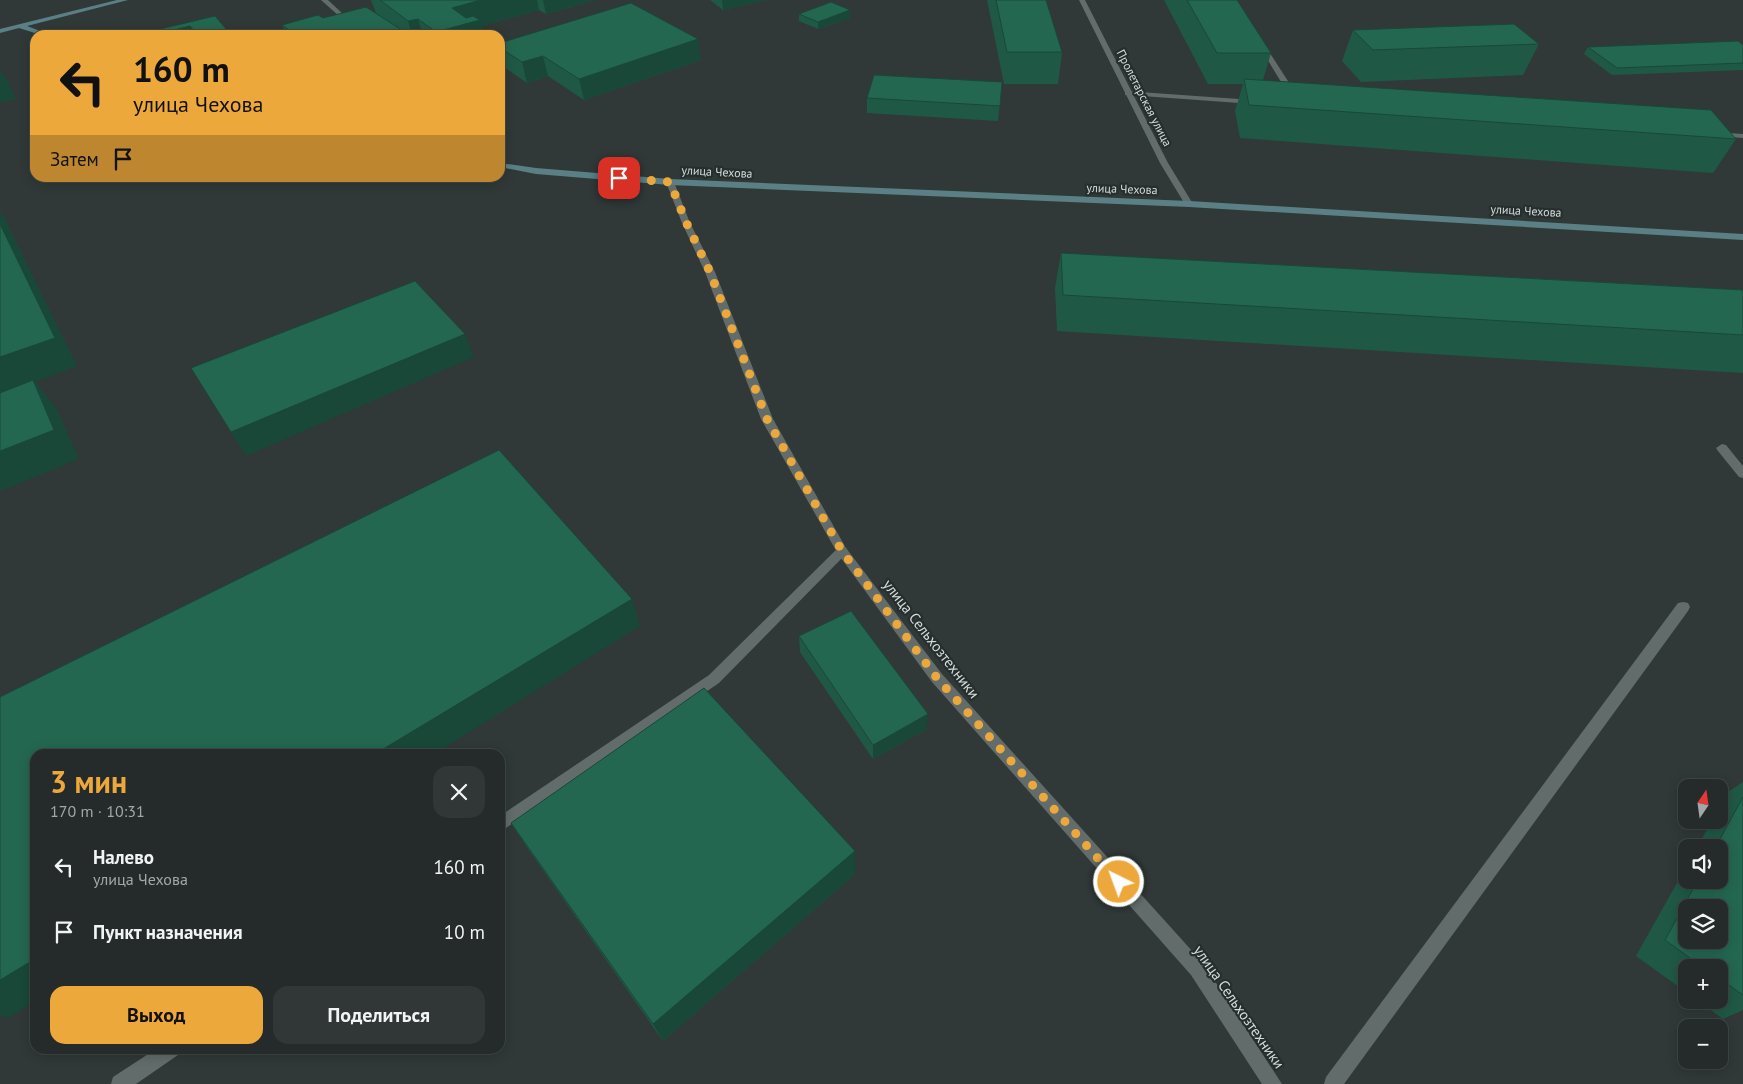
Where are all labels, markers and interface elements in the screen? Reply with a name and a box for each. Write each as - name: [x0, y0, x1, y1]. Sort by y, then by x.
- text: 160 m: [133, 46, 230, 92]
- street label: Пролетарская улица: [1114, 47, 1175, 149]
- icon: left: [50, 50, 115, 115]
- text: улица Чехова: [133, 90, 263, 118]
- icon: arrive: [109, 145, 137, 173]
- text: Затем: [50, 147, 99, 171]
- pin: [598, 157, 640, 199]
- street label: улица Чехова: [681, 162, 753, 181]
- icon: arrive: [605, 164, 633, 192]
- street label: улица Чехова: [1086, 180, 1158, 197]
- street label: улица Чехова: [1490, 201, 1562, 220]
- street label: улица Сельхозтехники: [879, 575, 984, 702]
- text: 3 мин: [50, 762, 127, 801]
- button: close: [433, 766, 485, 818]
- north arrow: [1678, 779, 1728, 829]
- map controls: [1678, 779, 1728, 1069]
- text: 170 m · 10:31: [50, 801, 145, 821]
- button: sound: [1678, 839, 1728, 889]
- text: Налево: [93, 845, 154, 869]
- icon: left: [50, 853, 78, 881]
- text: 160 m: [433, 855, 485, 879]
- position arrow: [1092, 855, 1144, 907]
- text: улица Чехова: [93, 869, 188, 889]
- button: layers: [1678, 899, 1728, 949]
- icon: arrive: [50, 918, 78, 946]
- text: Пункт назначения: [93, 920, 243, 944]
- text: 10 m: [444, 920, 485, 944]
- street label: улица Сельхозтехники: [1190, 941, 1289, 1072]
- button: +: [1678, 959, 1728, 1009]
- button: Выход: [50, 986, 263, 1044]
- button: Поделиться: [273, 986, 485, 1044]
- button: −: [1678, 1019, 1728, 1069]

